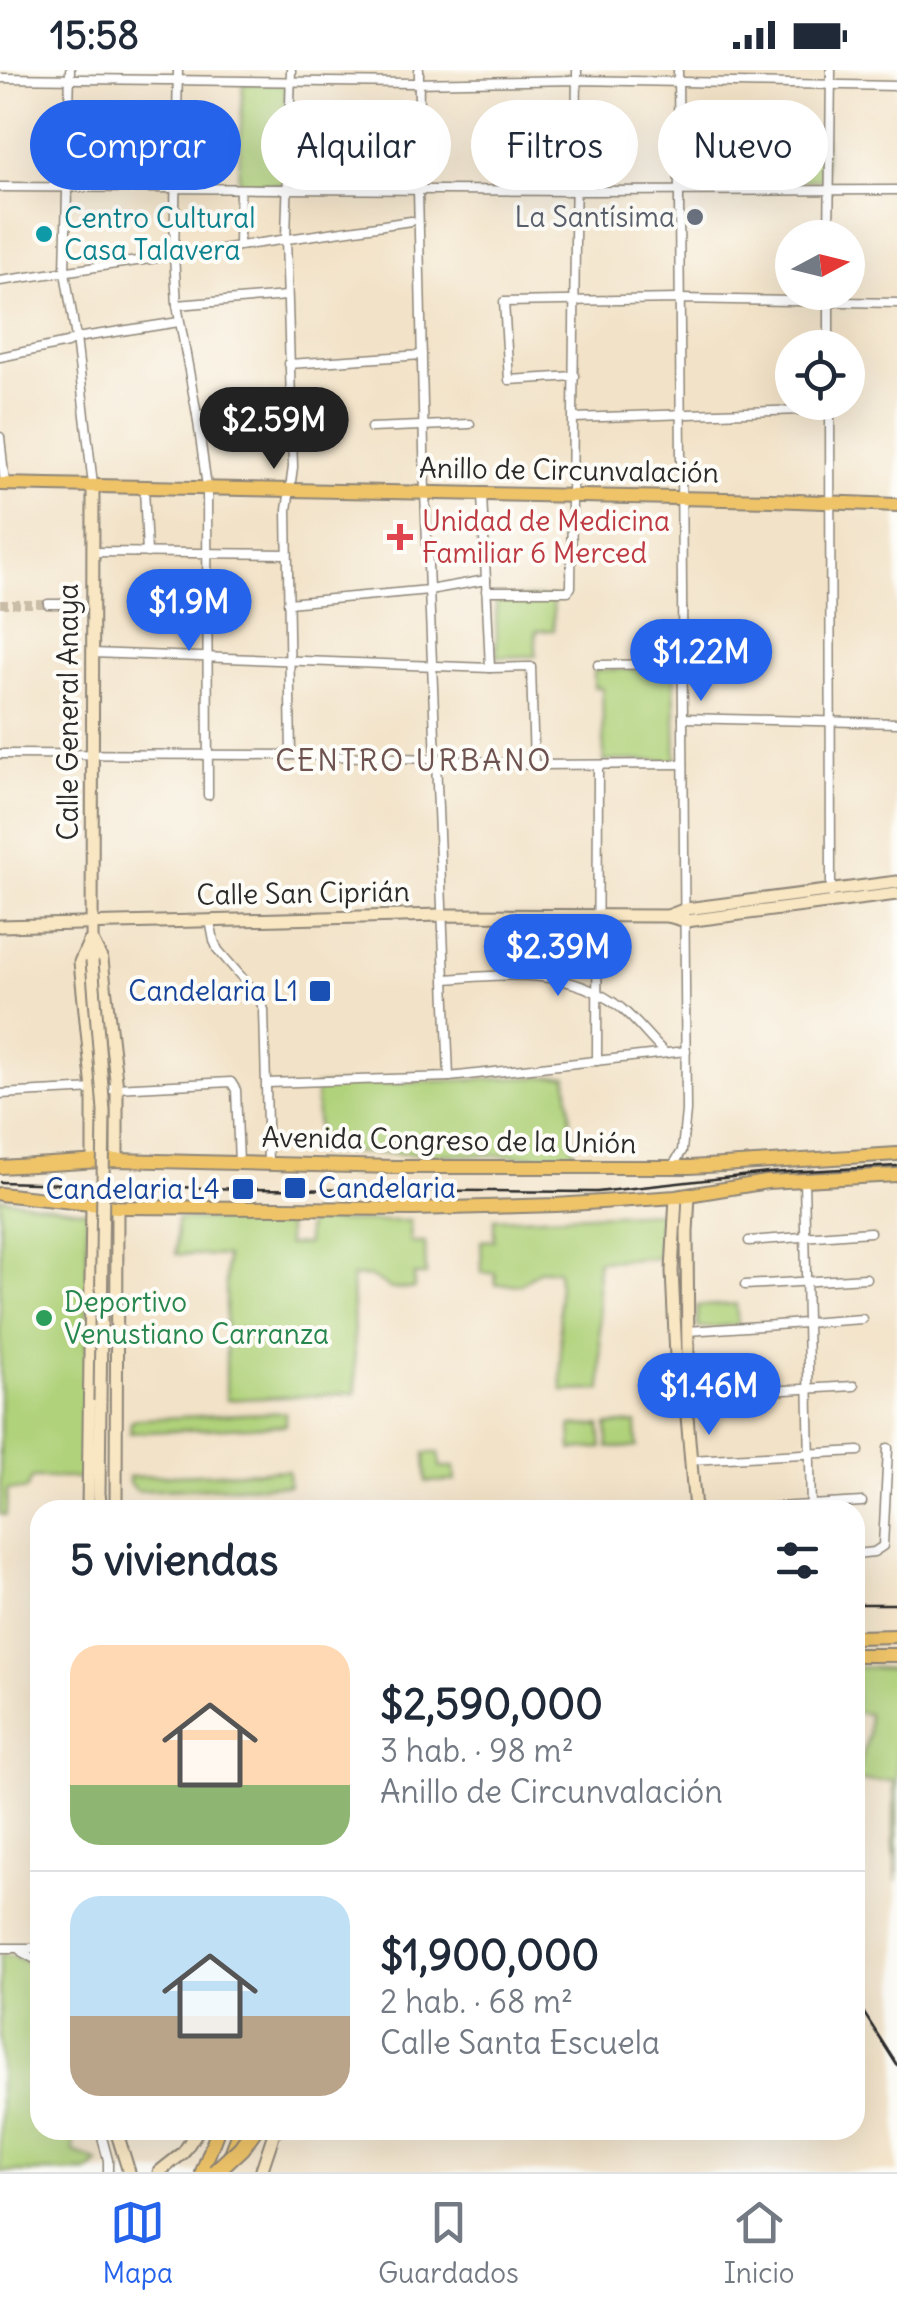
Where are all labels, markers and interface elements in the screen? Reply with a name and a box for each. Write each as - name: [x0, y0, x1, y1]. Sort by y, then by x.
- text: 15:58: [50, 12, 139, 59]
- chip: Comprar: [30, 100, 241, 190]
- chip: Alquilar: [261, 100, 451, 190]
- chip: Filtros: [471, 100, 638, 190]
- chip: Nuevo: [658, 100, 828, 190]
- place label: La Santísima: [515, 199, 675, 235]
- place label: Centro Cultural Casa Talavera: [64, 200, 256, 268]
- marker: La Santísima: [684, 206, 706, 228]
- north arrow: [775, 220, 865, 310]
- map controls: [775, 220, 865, 420]
- marker: Centro Cultural Casa Talavera: [33, 223, 55, 245]
- button: locate: [775, 330, 865, 420]
- pin: $2.59M: [193, 387, 355, 472]
- text: $2.59M: [222, 399, 326, 440]
- street label: Anillo de Circunvalación: [419, 449, 719, 491]
- place label: Unidad de Medicina Familiar 6 Merced: [422, 503, 670, 571]
- marker: Unidad de Medicina Familiar 6 Merced: [387, 524, 413, 550]
- pin: $1.9M: [119, 569, 259, 654]
- text: $1.9M: [149, 581, 229, 622]
- street label: Calle General Anaya: [50, 583, 86, 841]
- pin: $1.22M: [620, 619, 782, 704]
- text: $1.22M: [652, 631, 750, 672]
- district label: CENTRO URBANO: [275, 741, 553, 779]
- street label: Calle San Ciprián: [196, 873, 410, 913]
- pin: $2.39M: [477, 914, 639, 999]
- text: $2.39M: [506, 926, 610, 967]
- place label: Candelaria L1: [128, 973, 298, 1009]
- marker: Candelaria L1: [307, 978, 333, 1004]
- street label: Avenida Congreso de la Unión: [261, 1119, 637, 1161]
- place label: Candelaria: [318, 1170, 456, 1206]
- place label: Candelaria L4: [45, 1171, 220, 1207]
- marker: Candelaria: [282, 1175, 308, 1201]
- marker: Candelaria L4: [230, 1176, 256, 1202]
- place label: Deportivo Venustiano Carranza: [64, 1284, 329, 1352]
- marker: Deportivo Venustiano Carranza: [33, 1307, 55, 1329]
- pin: $1.46M: [628, 1353, 790, 1438]
- text: $1.46M: [660, 1365, 758, 1406]
- icon: filters: [770, 1533, 825, 1588]
- text: 5 viviendas: [70, 1534, 278, 1586]
- text: $2,590,000: [380, 1678, 603, 1730]
- icon: home: [150, 1685, 270, 1805]
- text: 3 hab. · 98 m²: [380, 1730, 574, 1771]
- text: Anillo de Circunvalación: [380, 1771, 723, 1812]
- text: $1,900,000: [380, 1929, 599, 1981]
- icon: home: [150, 1936, 270, 2056]
- text: 2 hab. · 68 m²: [380, 1981, 573, 2022]
- text: Calle Santa Escuela: [380, 2022, 660, 2063]
- tab: Mapa: [102, 2195, 173, 2291]
- tab: Guardados: [378, 2195, 519, 2291]
- tab: Inicio: [724, 2195, 794, 2291]

